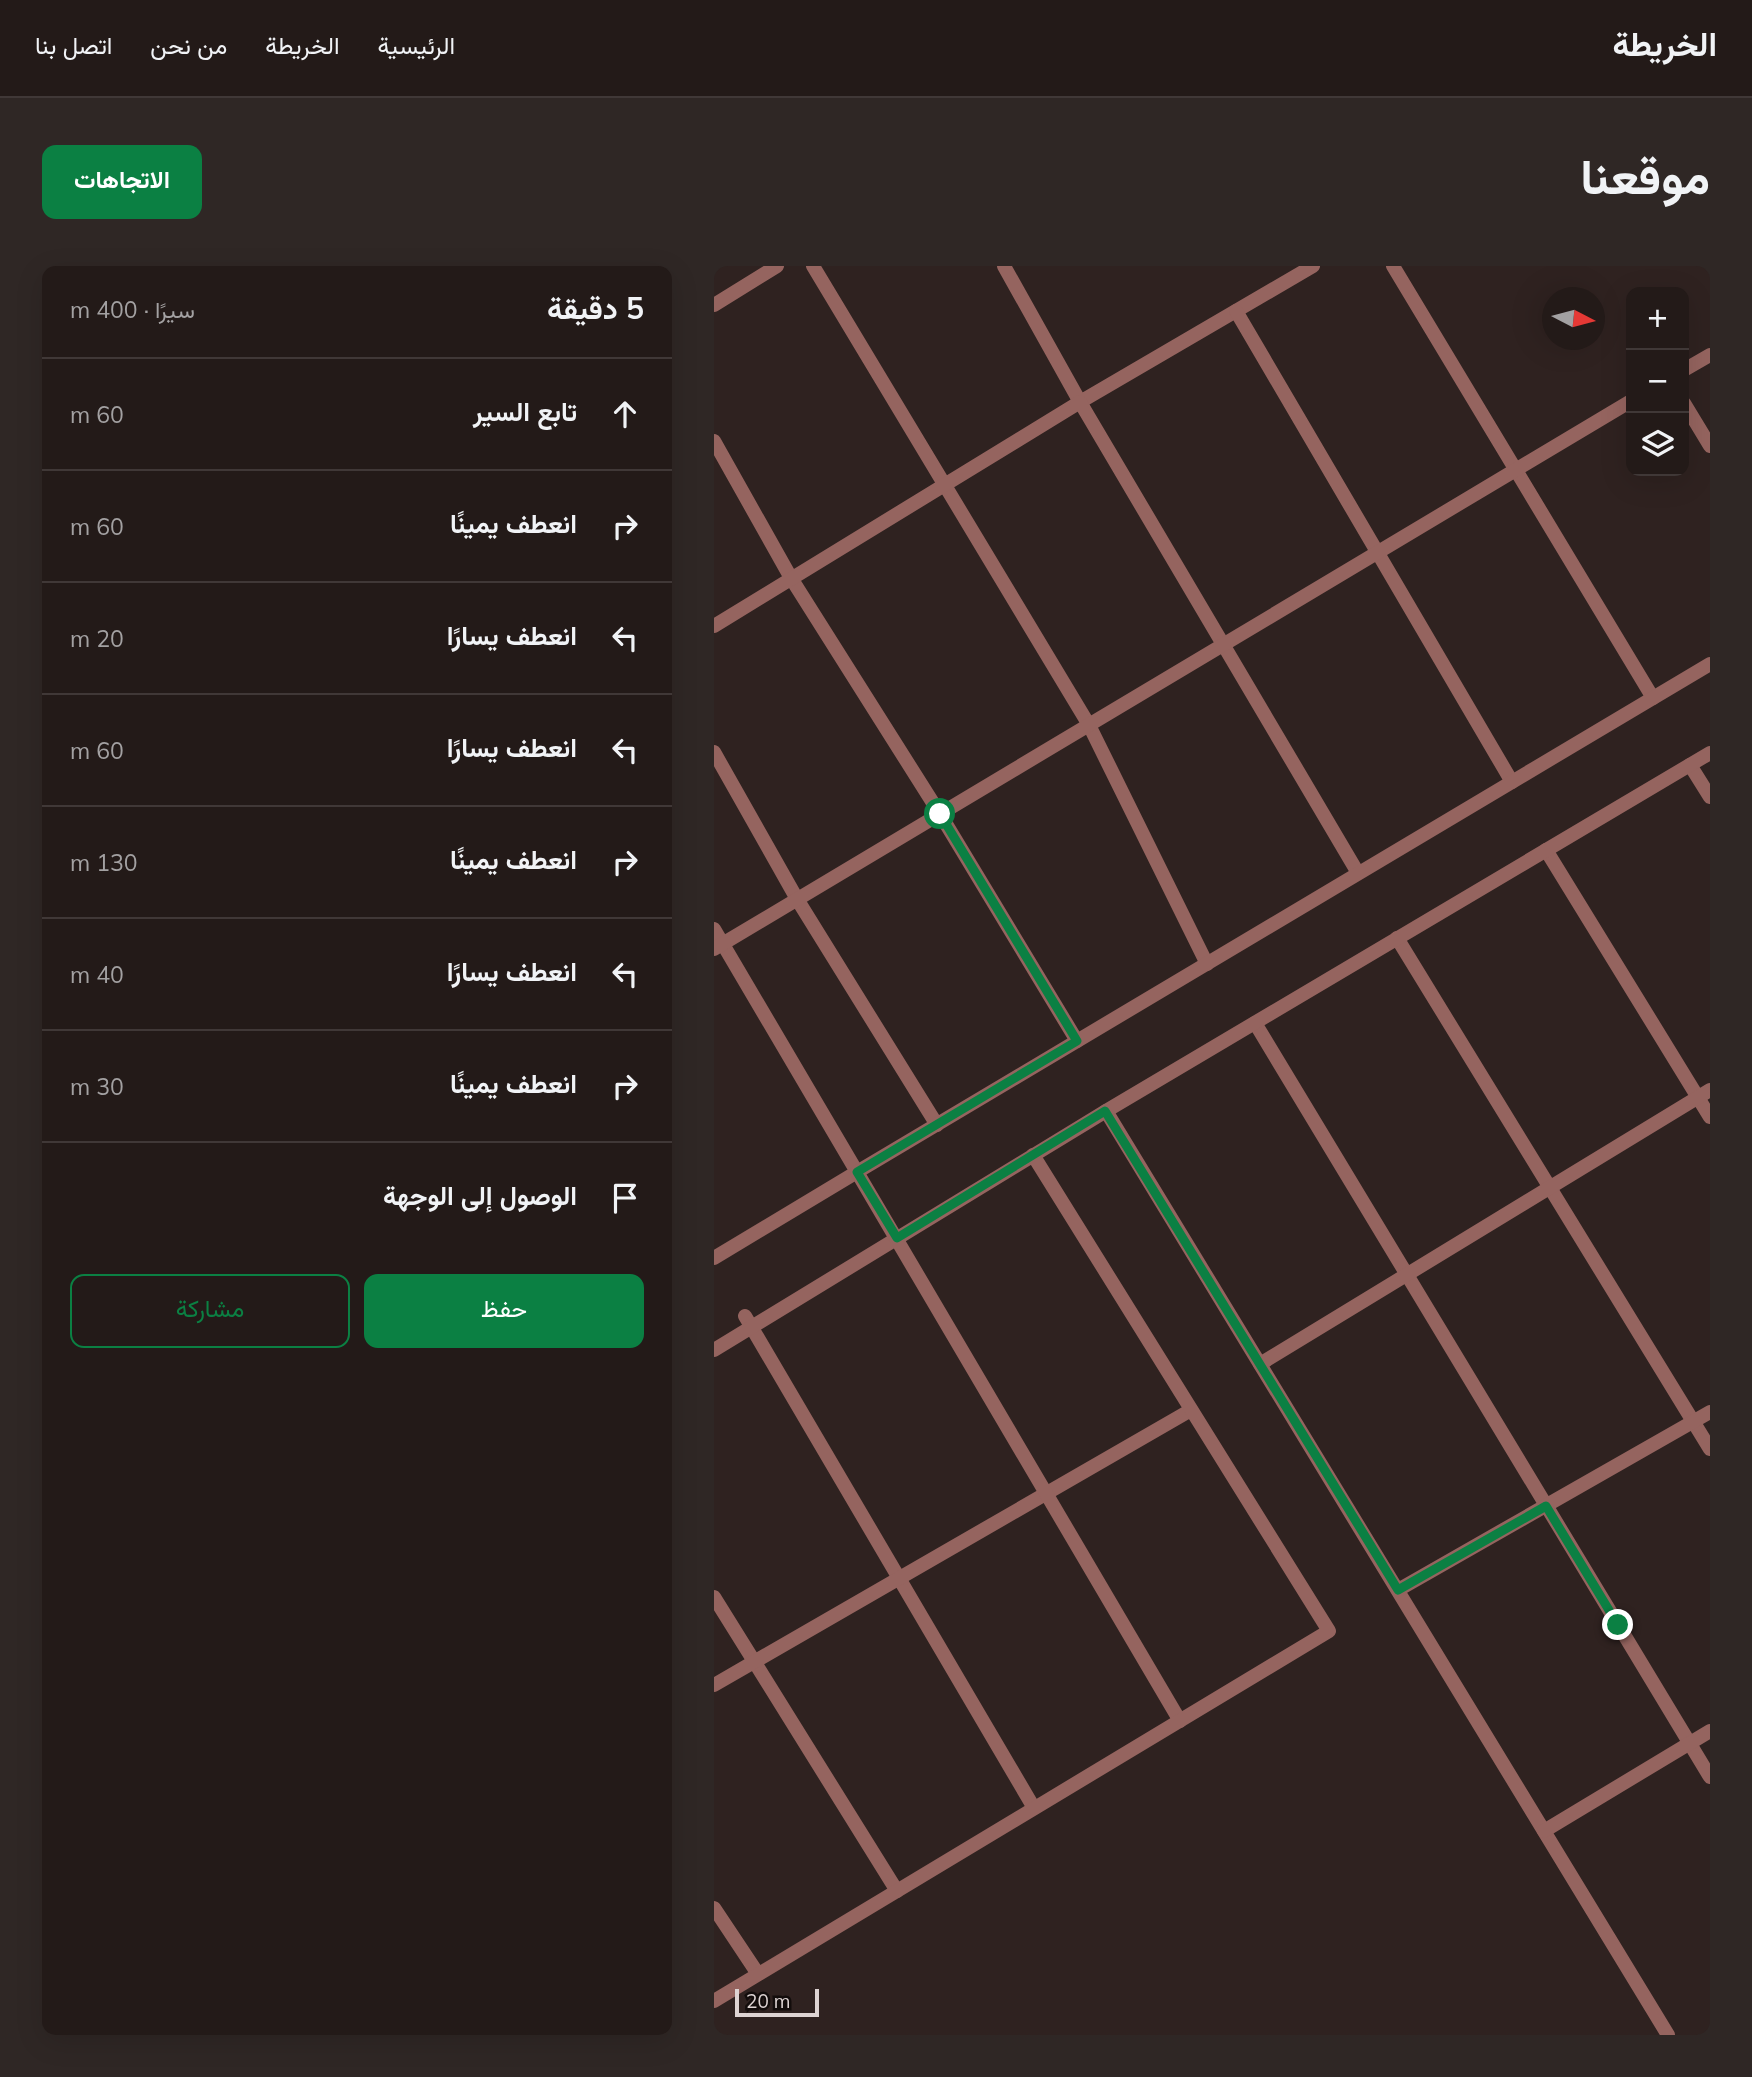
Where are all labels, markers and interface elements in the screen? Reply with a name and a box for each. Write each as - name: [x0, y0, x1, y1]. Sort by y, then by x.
- text: الخريطة: [1613, 23, 1717, 64]
- text: اتصل بنا: [35, 30, 112, 60]
- text: من نحن: [150, 30, 227, 60]
- text: الخريطة: [265, 30, 339, 60]
- text: الرئيسية: [377, 30, 455, 60]
- button: الاتجاهات: [42, 145, 202, 219]
- text: موقعنا: [1580, 145, 1710, 206]
- north arrow: [1542, 287, 1605, 350]
- map controls: [1626, 287, 1689, 476]
- button: +: [1626, 287, 1689, 350]
- text: 5 دقيقة: [547, 289, 644, 327]
- text: سيرًا · 400 m: [70, 295, 195, 324]
- button: −: [1626, 350, 1689, 413]
- text: تابع السير: [473, 395, 577, 428]
- icon: ahead: [606, 395, 644, 433]
- text: 60 m: [70, 400, 124, 429]
- button: layers: [1626, 413, 1689, 476]
- text: انعطف يمينًا: [450, 507, 577, 540]
- icon: right: [606, 507, 644, 545]
- text: 60 m: [70, 512, 124, 541]
- text: انعطف يسارًا: [447, 619, 577, 652]
- icon: left: [606, 619, 644, 657]
- text: 20 m: [70, 624, 124, 653]
- text: انعطف يسارًا: [447, 731, 577, 764]
- icon: left: [606, 731, 644, 769]
- text: 60 m: [70, 736, 124, 765]
- route start: [924, 798, 955, 829]
- text: انعطف يمينًا: [450, 843, 577, 876]
- icon: right: [606, 843, 644, 881]
- text: 130 m: [70, 848, 138, 877]
- text: انعطف يسارًا: [447, 955, 577, 988]
- icon: left: [606, 955, 644, 993]
- text: 40 m: [70, 960, 124, 989]
- text: انعطف يمينًا: [450, 1067, 577, 1100]
- icon: right: [606, 1067, 644, 1105]
- text: 30 m: [70, 1072, 124, 1101]
- text: الوصول إلى الوجهة: [383, 1179, 577, 1212]
- icon: arrive: [606, 1179, 644, 1217]
- button: مشاركة: [70, 1274, 350, 1348]
- button: حفظ: [364, 1274, 644, 1348]
- route end: [1602, 1609, 1633, 1640]
- scale bar: [735, 1986, 819, 2018]
- text: 20 m: [746, 1989, 790, 2013]

